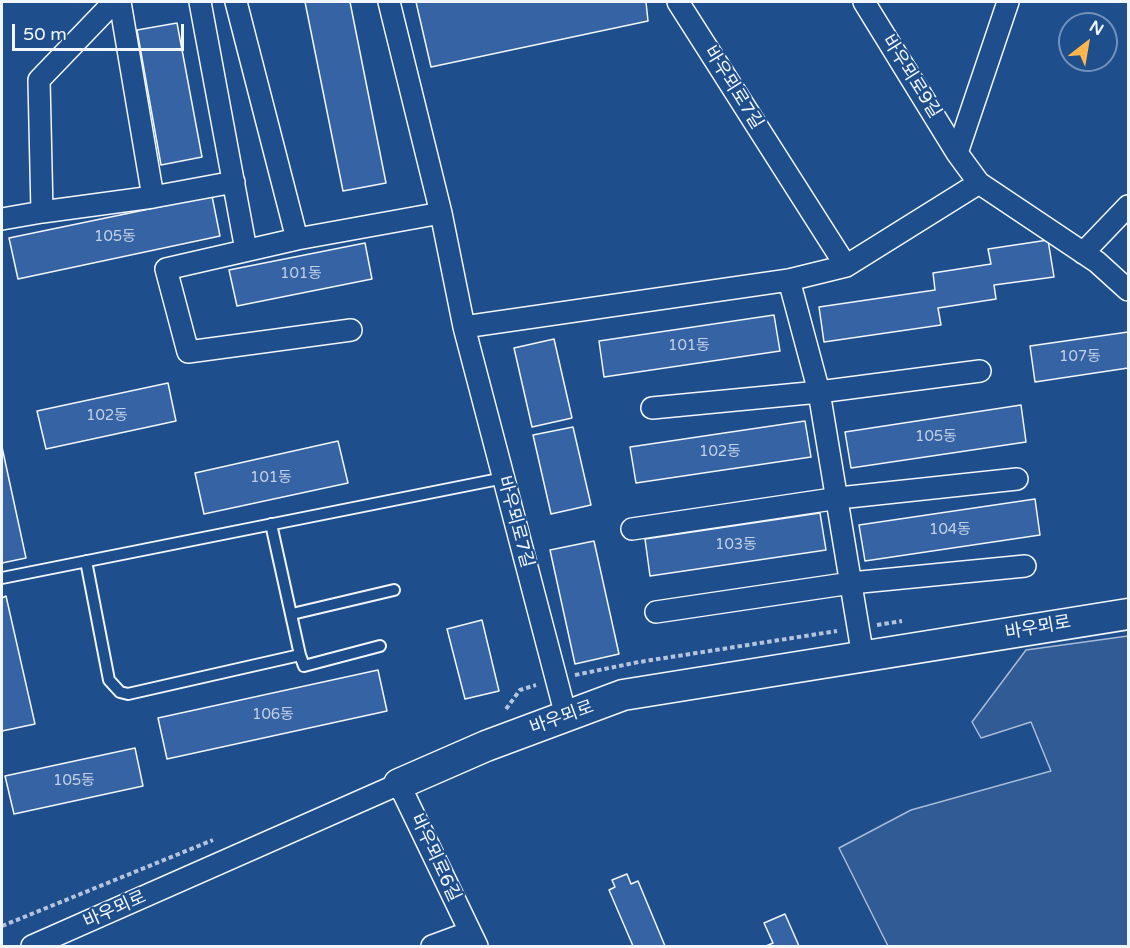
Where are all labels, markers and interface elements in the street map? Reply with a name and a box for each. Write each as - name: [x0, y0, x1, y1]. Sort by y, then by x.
- scale bar: [15, 12, 188, 50]
- north arrow: [1058, 12, 1118, 72]
- text: N: [1086, 16, 1107, 40]
- text: 50 m: [23, 23, 67, 45]
- street label: 바우뫼로9길: [877, 31, 945, 123]
- street label: 바우뫼로7길: [699, 42, 767, 134]
- house number: 105동: [94, 228, 136, 246]
- house number: 101동: [280, 265, 322, 283]
- house number: 101동: [668, 337, 710, 355]
- house number: 107동: [1059, 348, 1101, 366]
- house number: 102동: [86, 407, 128, 425]
- house number: 105동: [915, 428, 957, 446]
- house number: 102동: [699, 443, 741, 461]
- house number: 101동: [250, 469, 292, 487]
- street label: 바우뫼로7길: [492, 474, 538, 570]
- house number: 104동: [929, 521, 971, 539]
- house number: 103동: [715, 536, 757, 554]
- street label: 바우뫼로: [1004, 612, 1072, 644]
- street label: 바우뫼로: [527, 697, 597, 739]
- house number: 106동: [252, 706, 294, 724]
- house number: 105동: [53, 772, 95, 790]
- street label: 바우뫼로6길: [405, 811, 465, 905]
- street label: 바우뫼로: [80, 887, 150, 933]

